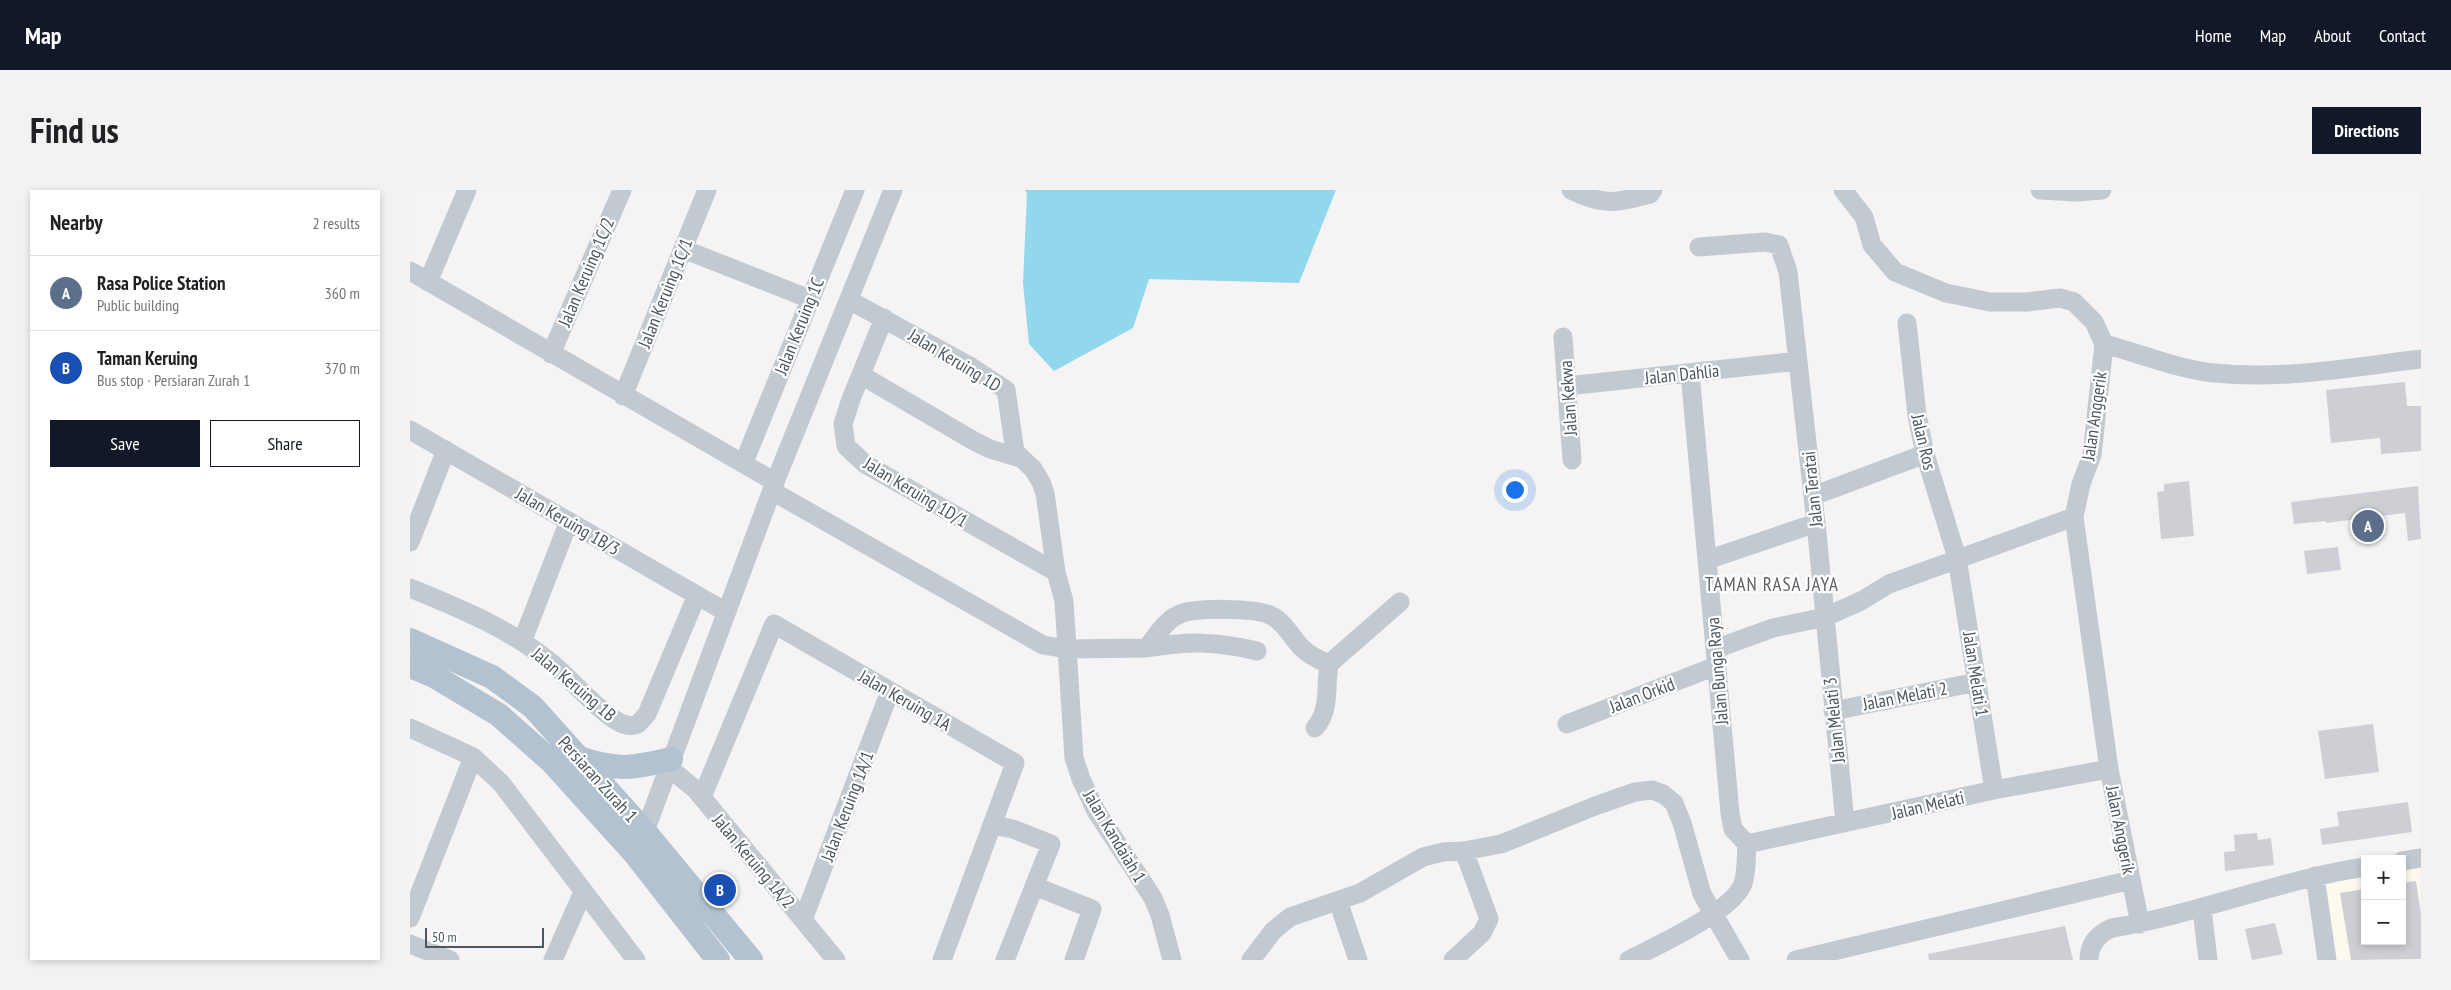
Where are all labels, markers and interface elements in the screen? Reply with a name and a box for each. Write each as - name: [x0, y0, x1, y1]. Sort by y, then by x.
- text: Map: [25, 20, 62, 51]
- text: Home: [2195, 24, 2232, 47]
- text: Map: [2260, 24, 2286, 47]
- text: About: [2314, 24, 2351, 47]
- text: Contact: [2379, 24, 2426, 47]
- text: Find us: [30, 107, 119, 153]
- button: Directions: [2312, 107, 2421, 154]
- text: Nearby: [50, 209, 103, 236]
- text: 2 results: [313, 213, 360, 233]
- street label: Jalan Keruing 1C/2: [552, 214, 619, 331]
- street label: Jalan Keruing 1C/1: [632, 235, 697, 352]
- text: Rasa Police Station: [97, 271, 226, 295]
- street label: Jalan Keruing 1C: [769, 274, 829, 379]
- text: A: [62, 283, 70, 303]
- text: 360 m: [325, 283, 360, 303]
- text: Public building: [97, 295, 179, 315]
- street label: Jalan Keruing 1D: [904, 323, 1005, 397]
- text: Taman Keruing: [97, 346, 198, 370]
- text: B: [62, 358, 70, 378]
- text: 370 m: [325, 358, 360, 378]
- street label: Jalan Dahlia: [1643, 359, 1720, 389]
- street label: Jalan Kekwa: [1554, 360, 1582, 437]
- text: Bus stop · Persiaran Zurah 1: [97, 370, 250, 390]
- street label: Jalan Anggerik: [2076, 370, 2112, 463]
- street label: Jalan Ros: [1906, 411, 1942, 472]
- button: Save: [50, 420, 200, 467]
- button: Share: [210, 420, 360, 467]
- street label: Jalan Teratai: [1797, 450, 1828, 529]
- street label: Jalan Keruing 1D/1: [859, 451, 972, 532]
- your location: [1502, 477, 1528, 503]
- street label: Jalan Keruing 1B/3: [511, 481, 624, 560]
- pin: A: [2352, 507, 2384, 545]
- district label: TAMAN RASA JAYA: [1705, 572, 1839, 596]
- street label: Jalan Bunga Raya: [1701, 616, 1733, 727]
- street label: Jalan Melati 1: [1958, 629, 1994, 718]
- street label: Jalan Keruing 1B: [526, 641, 621, 726]
- street label: Jalan Keruing 1A: [854, 664, 956, 736]
- street label: Jalan Orkid: [1605, 672, 1678, 718]
- street label: Jalan Melati 3: [1818, 676, 1850, 765]
- street label: Jalan Melati 2: [1860, 677, 1949, 716]
- street label: Persiaran Zurah 1: [553, 731, 643, 827]
- street label: Jalan Keruing 1A/1: [815, 748, 879, 865]
- street label: Jalan Anggerik: [2101, 783, 2141, 876]
- street label: Jalan Kandaiah 1: [1078, 785, 1152, 887]
- street label: Jalan Melati: [1888, 785, 1967, 825]
- street label: Jalan Keruing 1A/2: [707, 808, 800, 913]
- map controls: [2361, 855, 2406, 945]
- button: +: [2361, 855, 2406, 900]
- pin: B: [704, 871, 736, 909]
- button: −: [2361, 900, 2406, 945]
- scale bar: [425, 925, 544, 948]
- text: 50 m: [432, 928, 457, 946]

